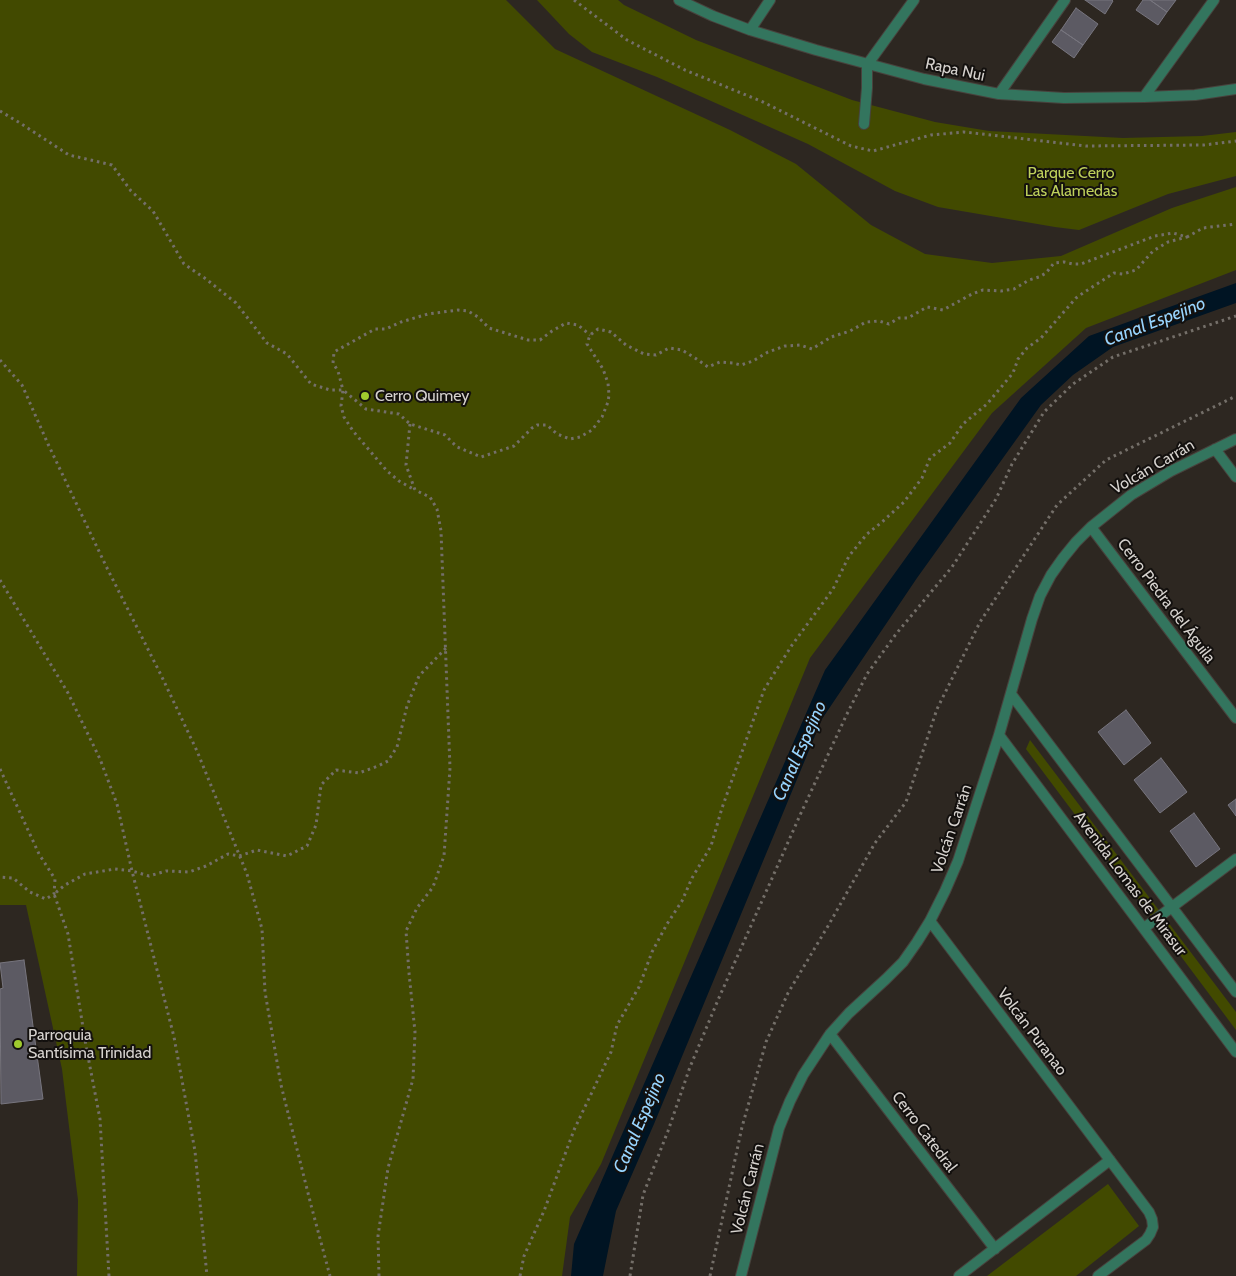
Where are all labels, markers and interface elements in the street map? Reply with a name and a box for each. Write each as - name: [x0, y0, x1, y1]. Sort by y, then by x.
- street label: Rapa Nui: [924, 54, 986, 86]
- park label: Parque Cerro Las Alamedas: [1025, 163, 1117, 201]
- water label: Canal Espejino: [1101, 293, 1209, 351]
- place label: Cerro Quimey: [375, 386, 469, 406]
- marker: Cerro Quimey: [359, 390, 371, 402]
- street label: Volcán Carrán: [1108, 435, 1198, 499]
- street label: Cerro Piedra del Águila: [1113, 535, 1219, 667]
- water label: Canal Espejino: [768, 698, 832, 804]
- street label: Volcán Carrán: [928, 782, 976, 876]
- street label: Avenida Lomas de Mirasur: [1069, 808, 1191, 960]
- street label: Volcán Puranao: [993, 985, 1071, 1079]
- place label: Parroquia Santísima Trinidad: [28, 1025, 151, 1063]
- marker: Parroquia Santísima Trinidad: [12, 1038, 24, 1050]
- water label: Canal Espejino: [609, 1070, 671, 1176]
- street label: Cerro Catedral: [887, 1088, 961, 1176]
- street label: Volcán Carrán: [727, 1142, 769, 1236]

